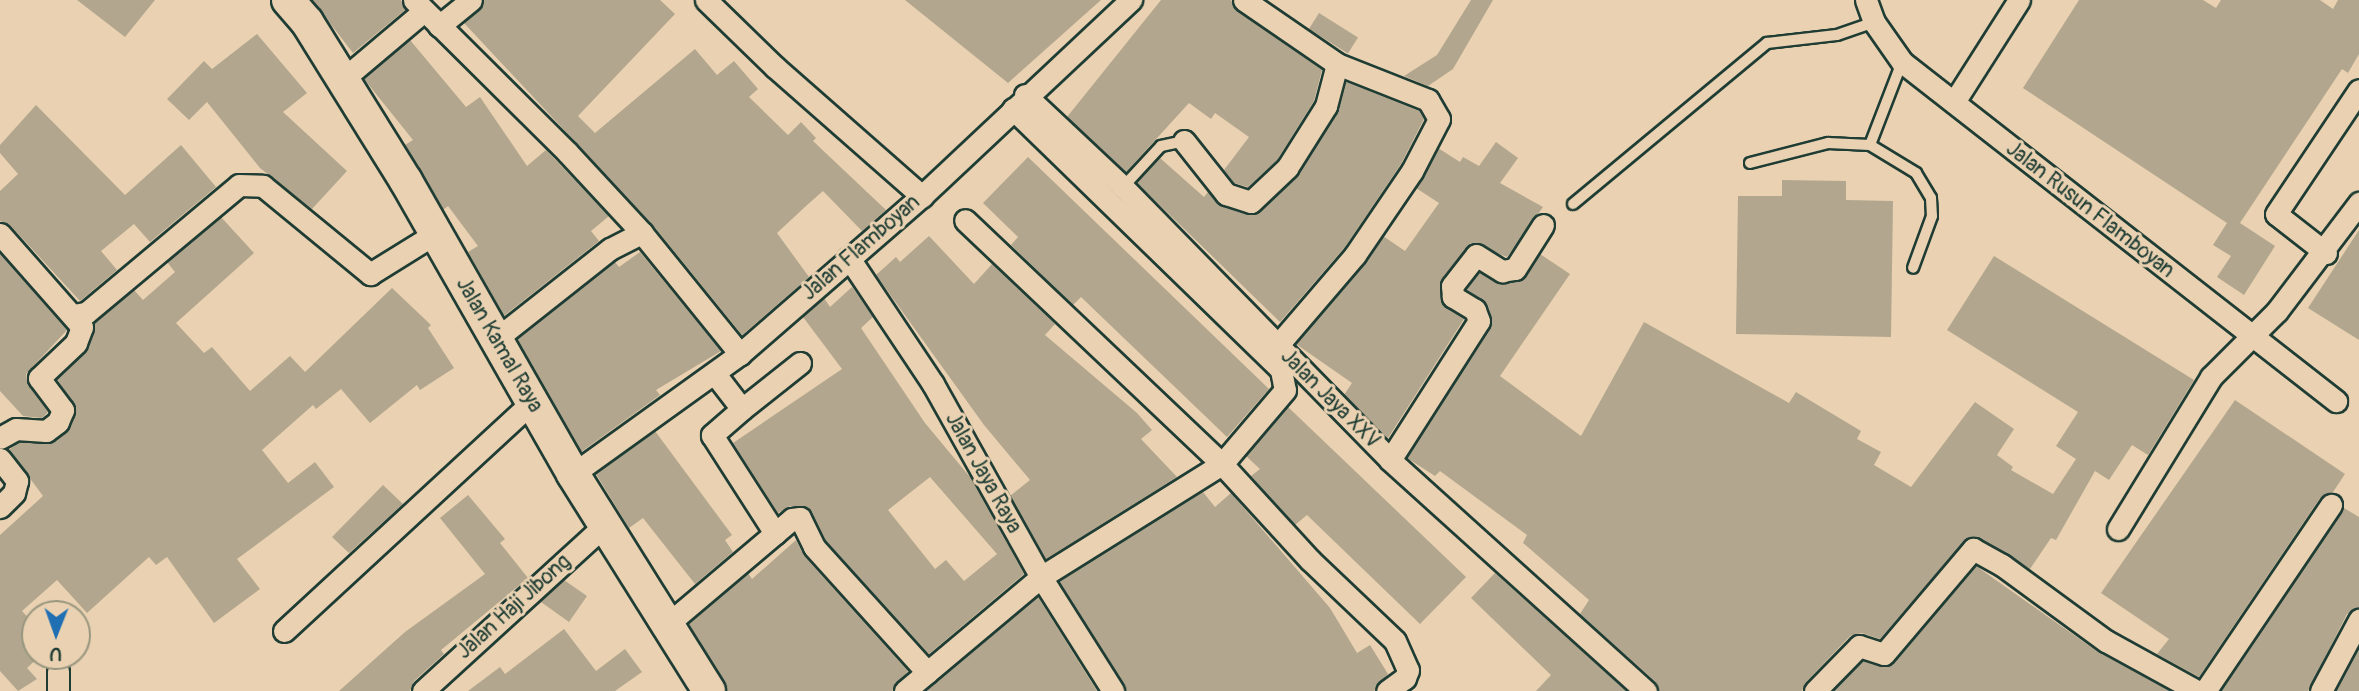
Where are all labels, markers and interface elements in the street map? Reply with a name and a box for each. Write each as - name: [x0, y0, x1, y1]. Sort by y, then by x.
- street label: Jalan Rusun Flamboyan: [2001, 136, 2179, 284]
- street label: Jalan Flamboyan: [797, 190, 925, 306]
- street label: Jalan Kamal Raya: [450, 273, 548, 417]
- street label: Jalan Jaya XXV: [1275, 344, 1385, 454]
- street label: Jalan Jaya Raya: [939, 408, 1027, 538]
- street label: Jalan Haji Jibong: [452, 549, 576, 665]
- north arrow: [21, 600, 91, 670]
- text: U: [49, 642, 62, 666]

